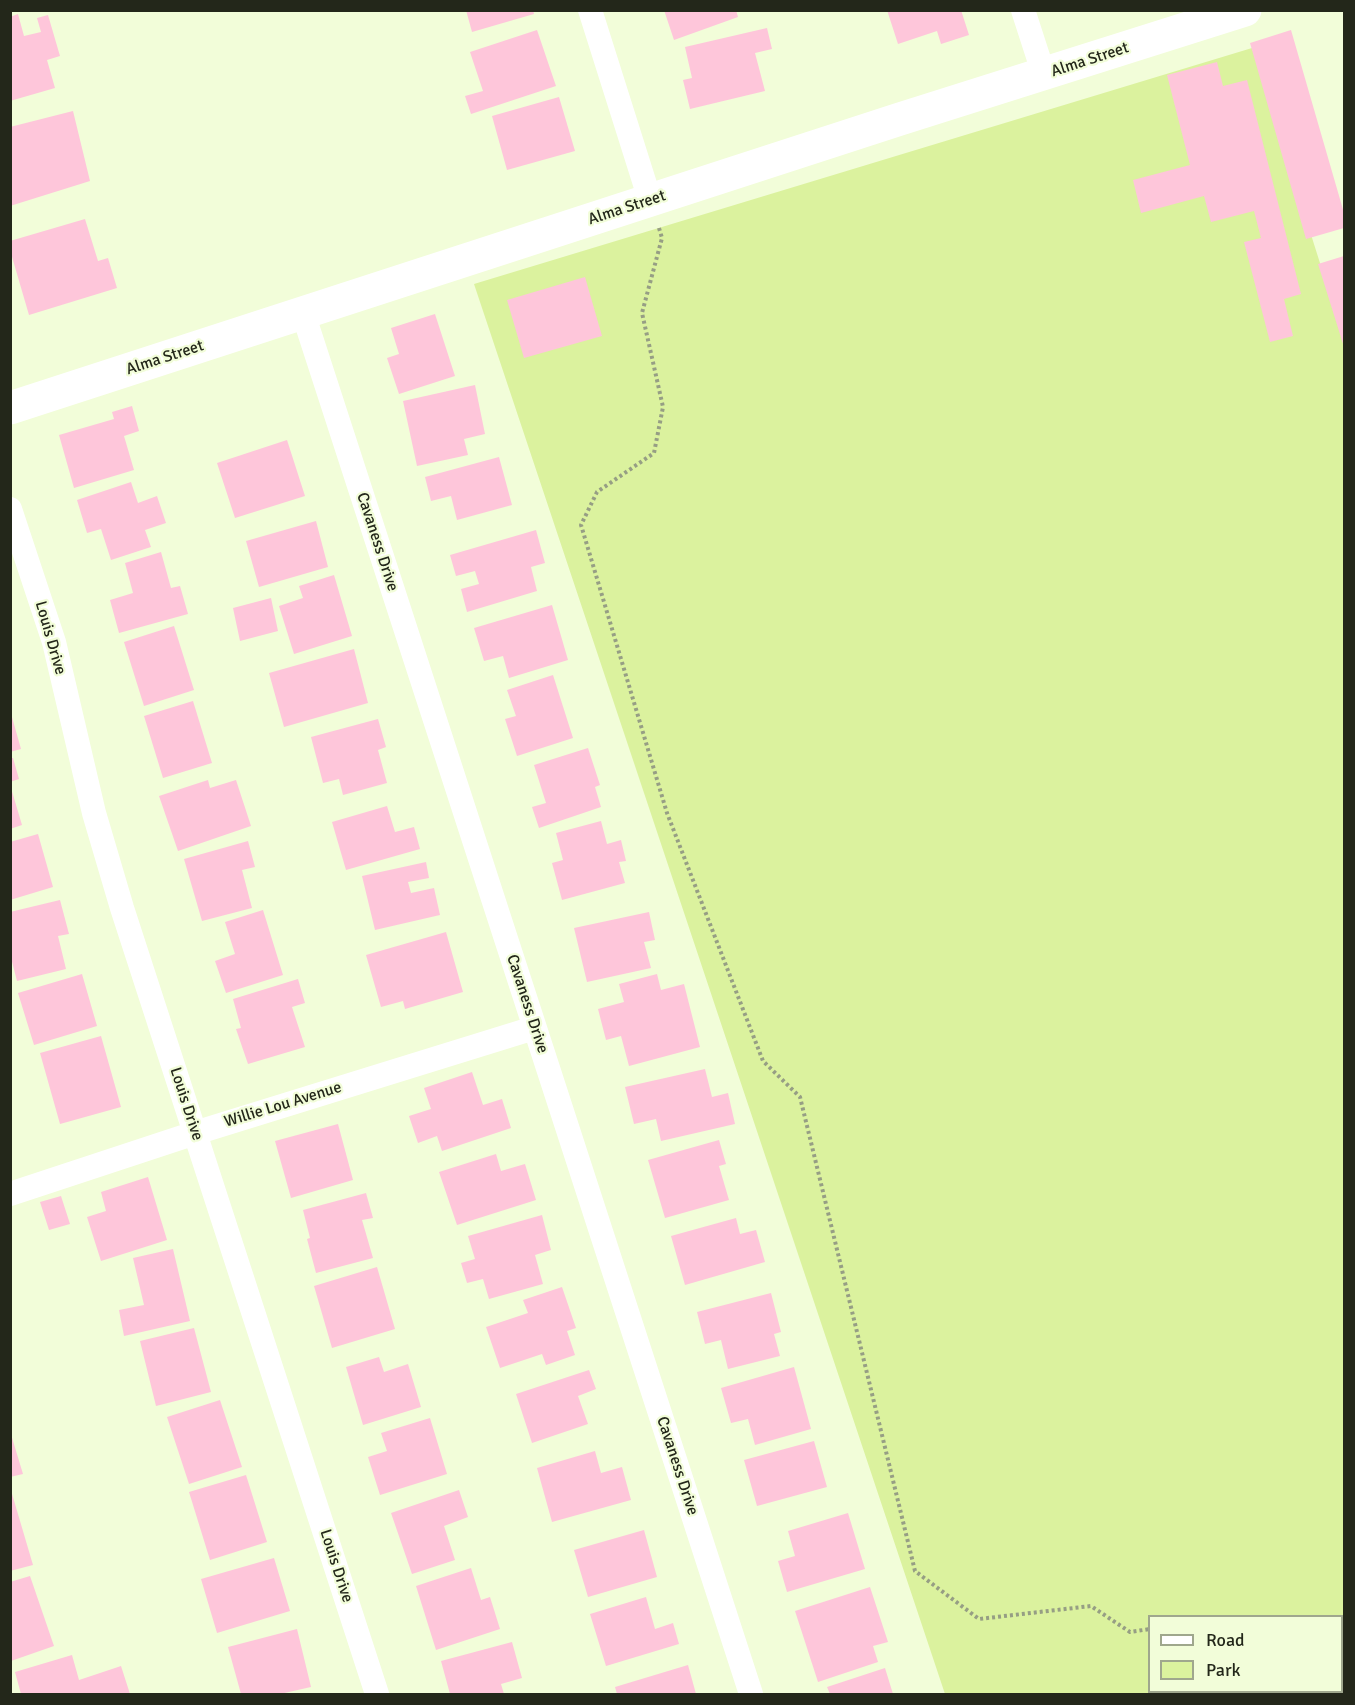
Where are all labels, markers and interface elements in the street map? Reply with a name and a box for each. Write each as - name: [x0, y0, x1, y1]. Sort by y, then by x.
- street label: Alma Street: [1049, 38, 1131, 82]
- street label: Alma Street: [586, 186, 668, 230]
- street label: Alma Street: [124, 336, 206, 380]
- street label: Cavaness Drive: [352, 490, 402, 594]
- street label: Louis Drive: [30, 599, 70, 677]
- street label: Cavaness Drive: [502, 952, 552, 1056]
- street label: Louis Drive: [165, 1065, 207, 1143]
- street label: Willie Lou Avenue: [222, 1078, 344, 1132]
- street label: Cavaness Drive: [652, 1414, 702, 1518]
- street label: Louis Drive: [315, 1527, 357, 1605]
- legend: [1148, 1615, 1343, 1693]
- text: Road: [1206, 1629, 1245, 1651]
- text: Park: [1206, 1659, 1241, 1681]

